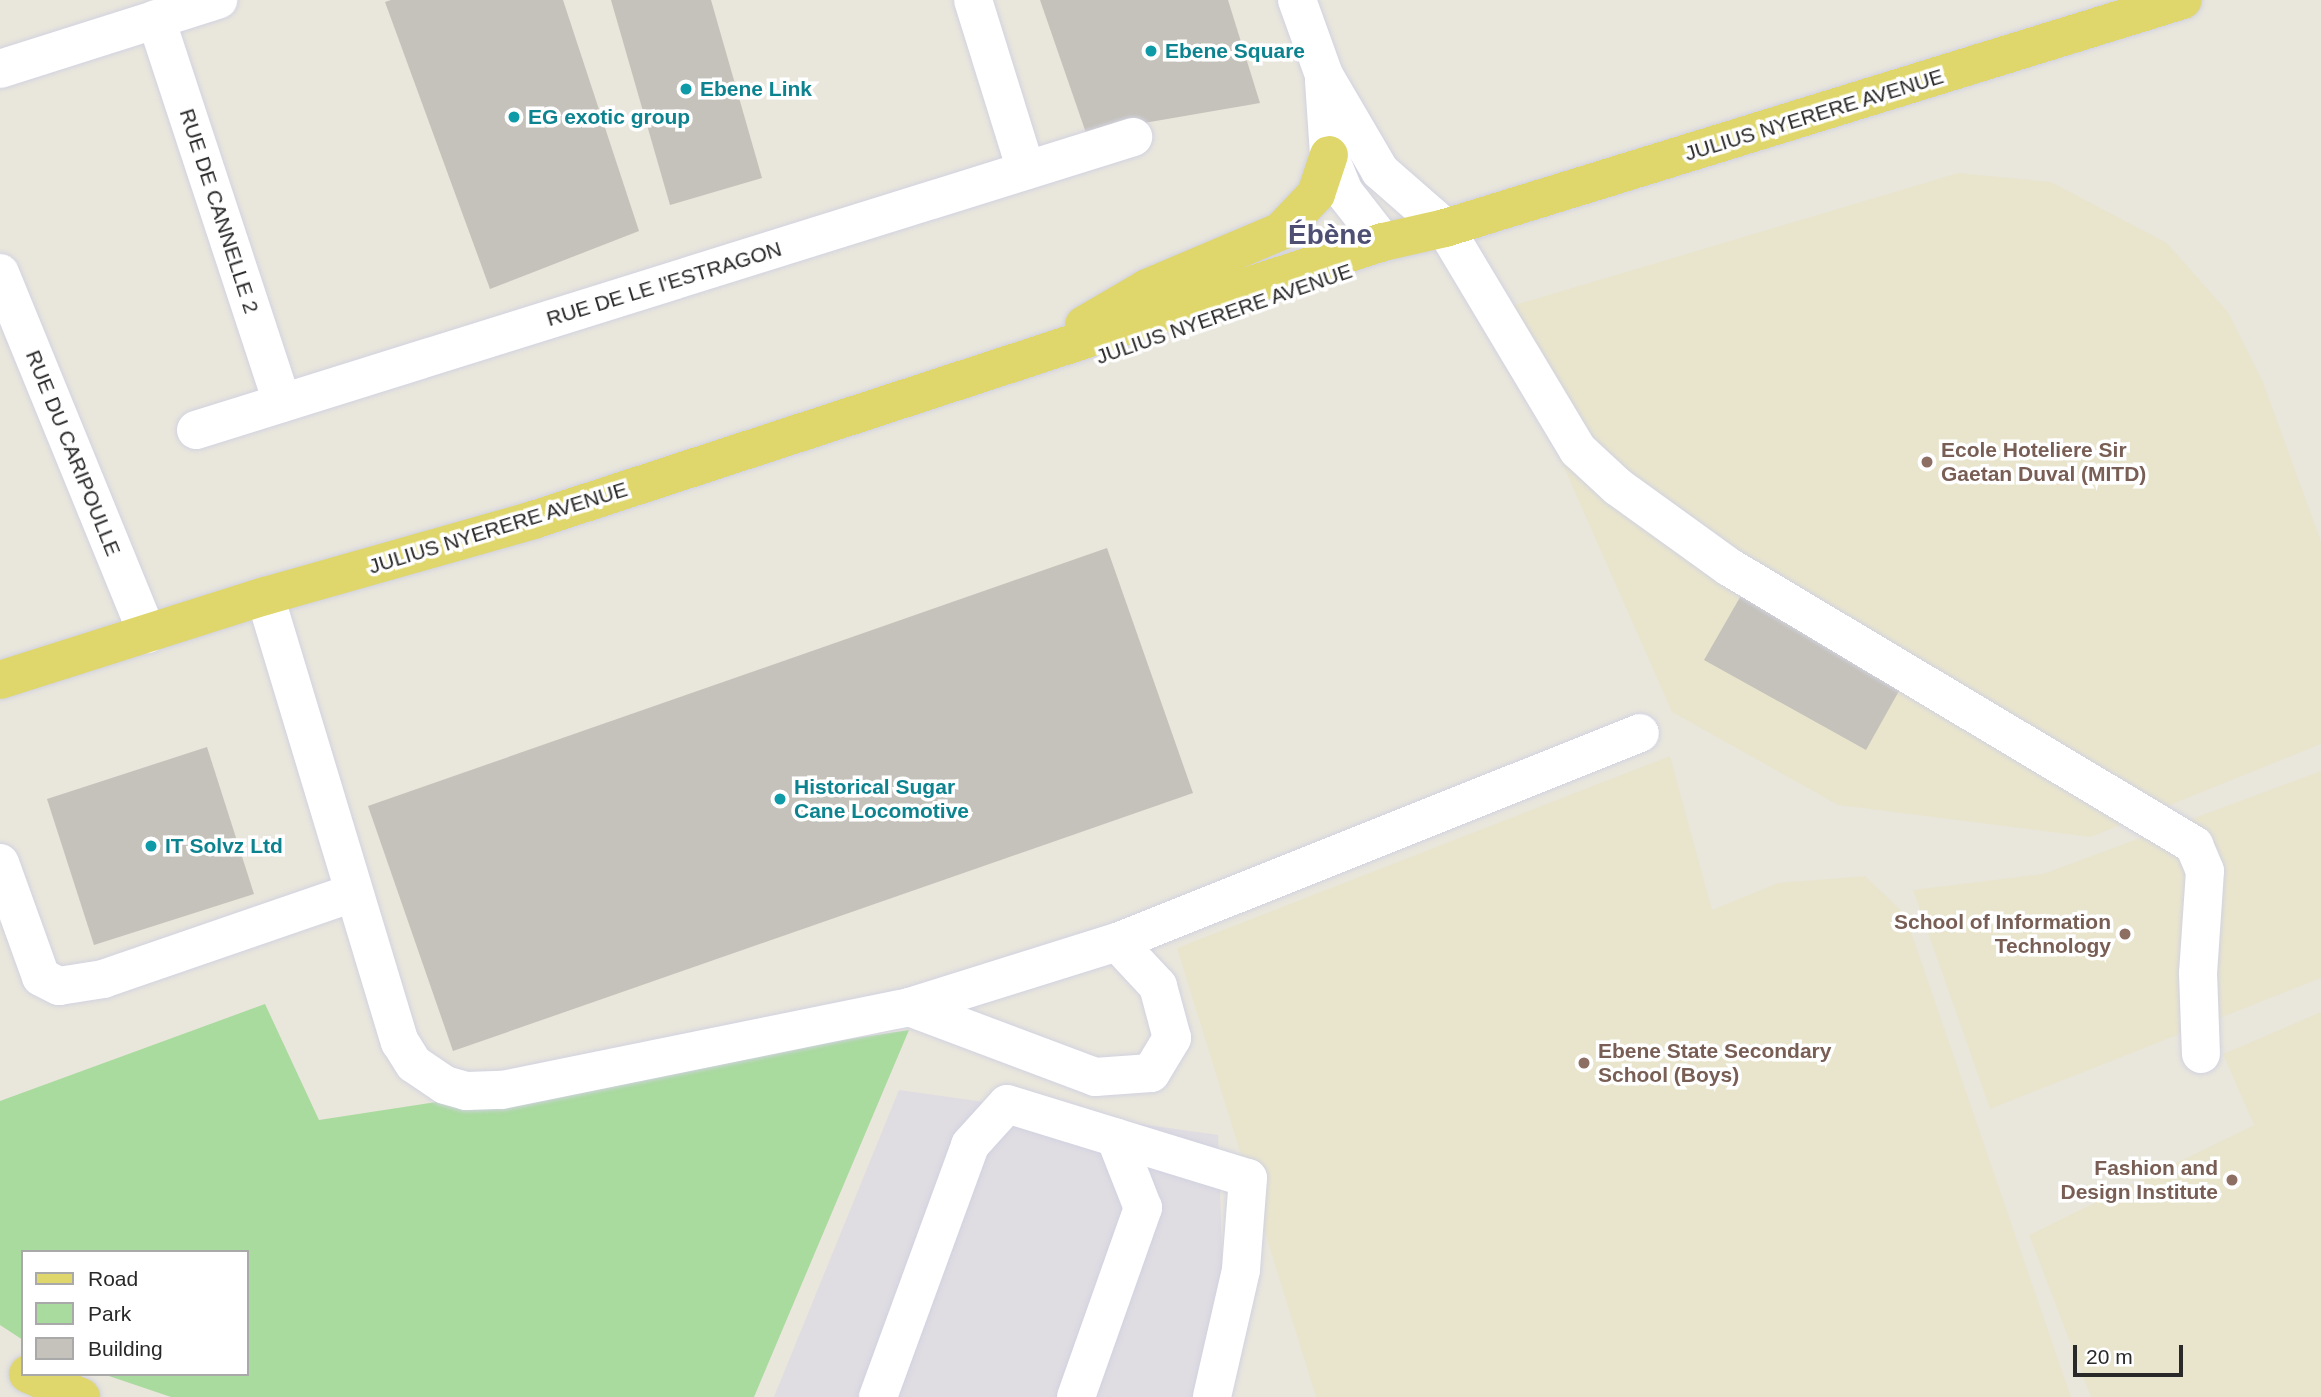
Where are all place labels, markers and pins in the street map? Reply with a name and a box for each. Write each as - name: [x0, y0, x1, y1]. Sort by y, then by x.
- place label: Ebene Square: [1165, 38, 1305, 64]
- marker: Ebene Square: [1143, 43, 1159, 59]
- place label: Ebene Link: [700, 76, 812, 102]
- marker: Ebene Link: [678, 81, 694, 97]
- place label: EG exotic group: [528, 104, 690, 130]
- marker: EG exotic group: [506, 109, 522, 125]
- place label: Ecole Hoteliere Sir Gaetan Duval (MITD): [1941, 437, 2146, 487]
- marker: Ecole Hoteliere Sir Gaetan Duval (MITD): [1919, 454, 1935, 470]
- place label: Historical Sugar Cane Locomotive: [794, 774, 969, 824]
- marker: Historical Sugar Cane Locomotive: [772, 791, 788, 807]
- place label: IT Solvz Ltd: [165, 833, 283, 859]
- marker: IT Solvz Ltd: [143, 838, 159, 854]
- place label: School of Information Technology: [1894, 909, 2111, 959]
- marker: School of Information Technology: [2117, 926, 2133, 942]
- place label: Ebene State Secondary School (Boys): [1598, 1038, 1831, 1088]
- marker: Ebene State Secondary School (Boys): [1576, 1055, 1592, 1071]
- place label: Fashion and Design Institute: [2060, 1155, 2218, 1205]
- marker: Fashion and Design Institute: [2224, 1172, 2240, 1188]

